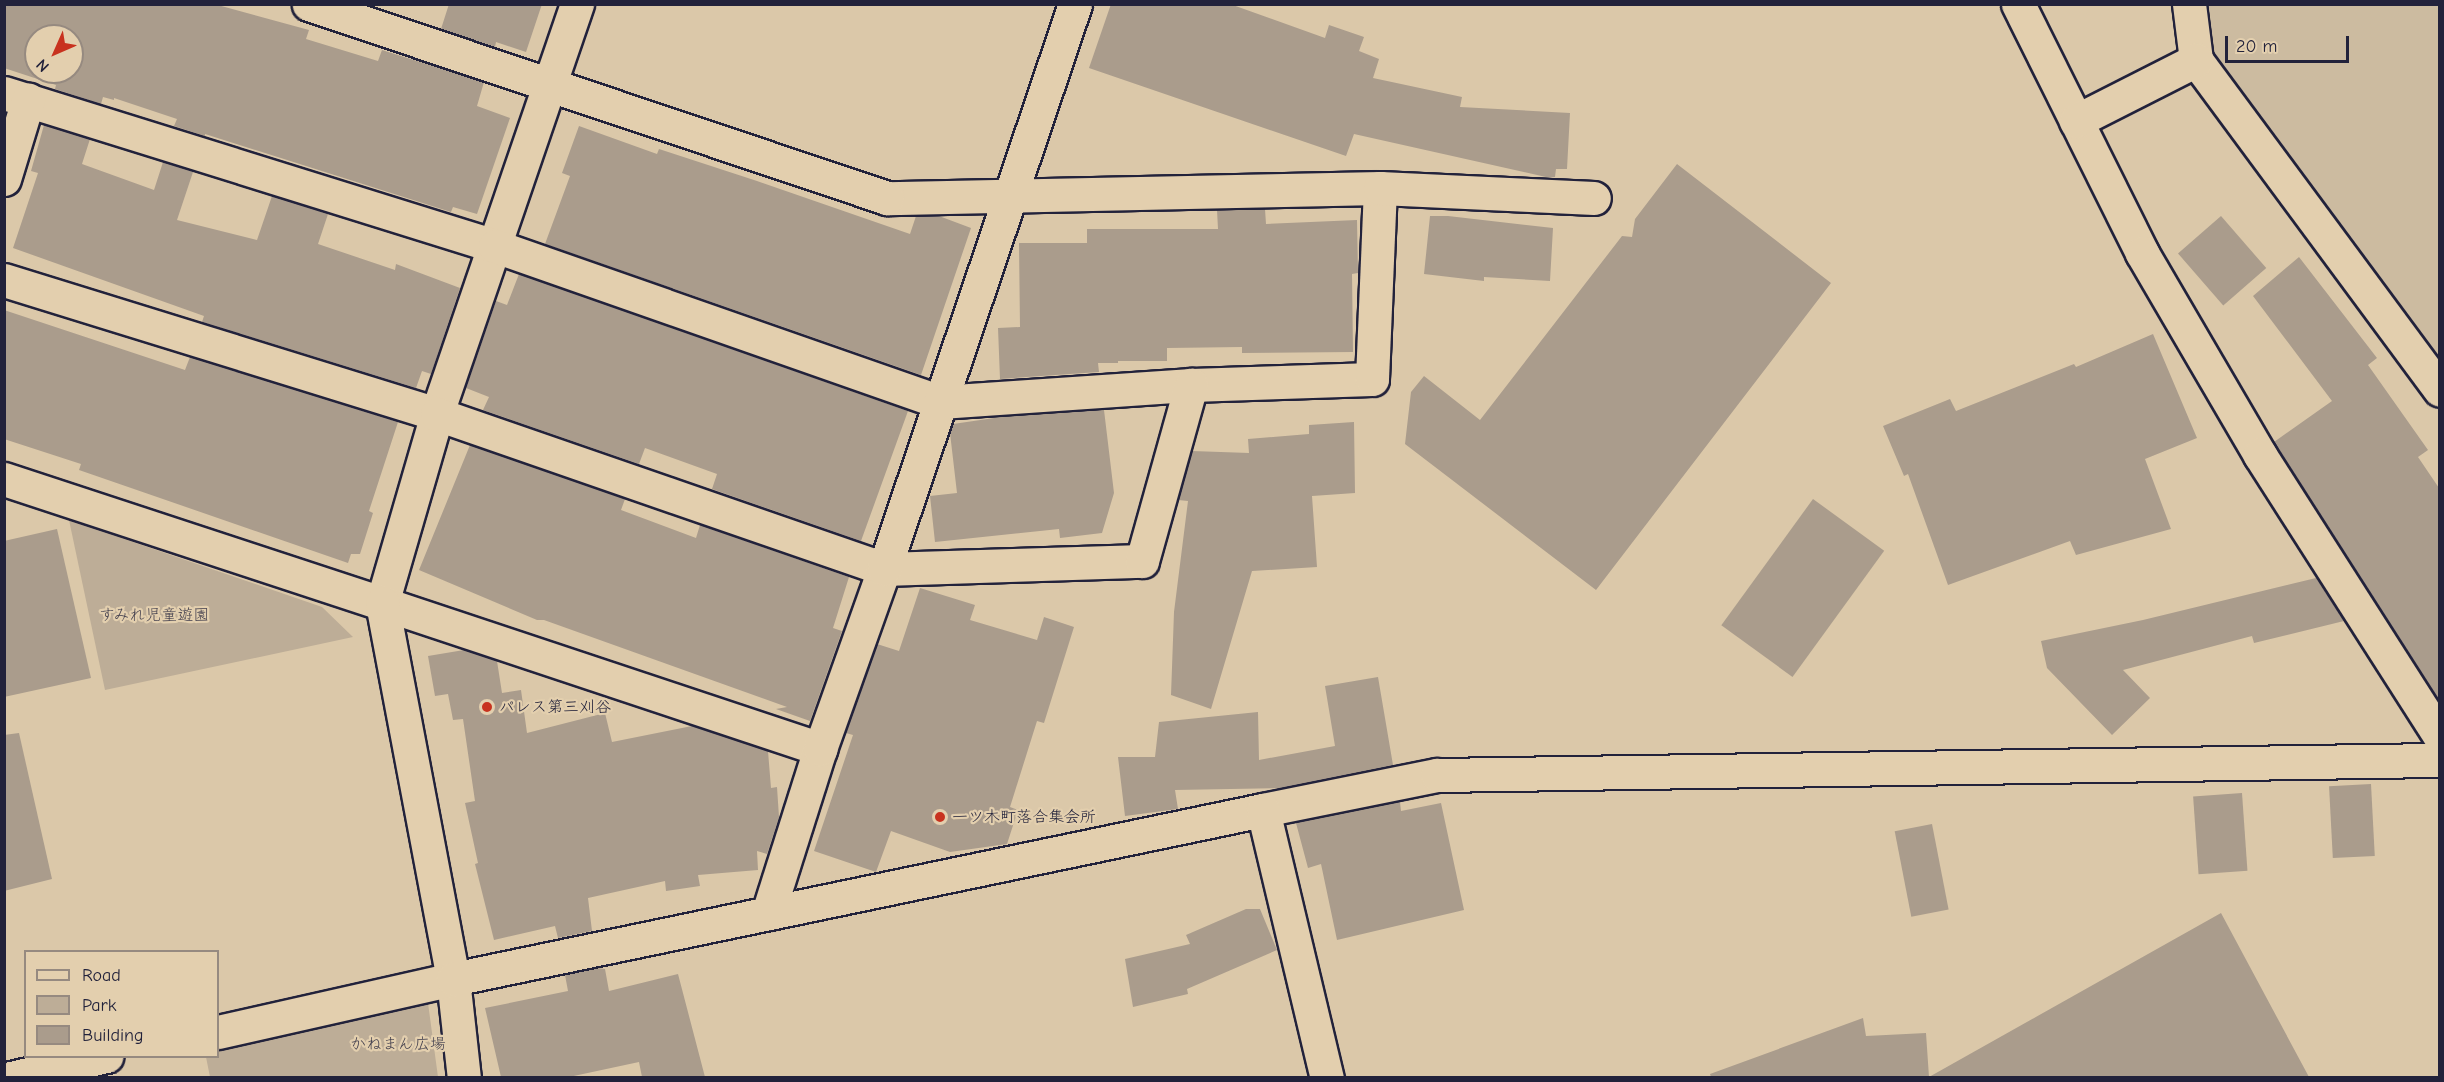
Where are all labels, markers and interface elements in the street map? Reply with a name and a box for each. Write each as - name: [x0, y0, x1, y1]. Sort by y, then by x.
- north arrow: [24, 24, 84, 84]
- scale bar: [2228, 24, 2352, 62]
- text: 20 m: [2236, 36, 2277, 57]
- text: N: [33, 55, 53, 75]
- park label: すみれ児童遊園: [98, 605, 210, 625]
- place label: パレス第三刈谷: [499, 697, 611, 717]
- marker: パレス第三刈谷: [480, 700, 494, 714]
- place label: 一ツ木町落合集会所: [952, 807, 1096, 827]
- marker: 一ツ木町落合集会所: [933, 810, 947, 824]
- legend: [24, 950, 219, 1058]
- text: Road: [82, 965, 121, 986]
- text: Park: [82, 995, 116, 1016]
- text: Building: [82, 1025, 144, 1046]
- park label: かねまん広場: [350, 1034, 446, 1054]

